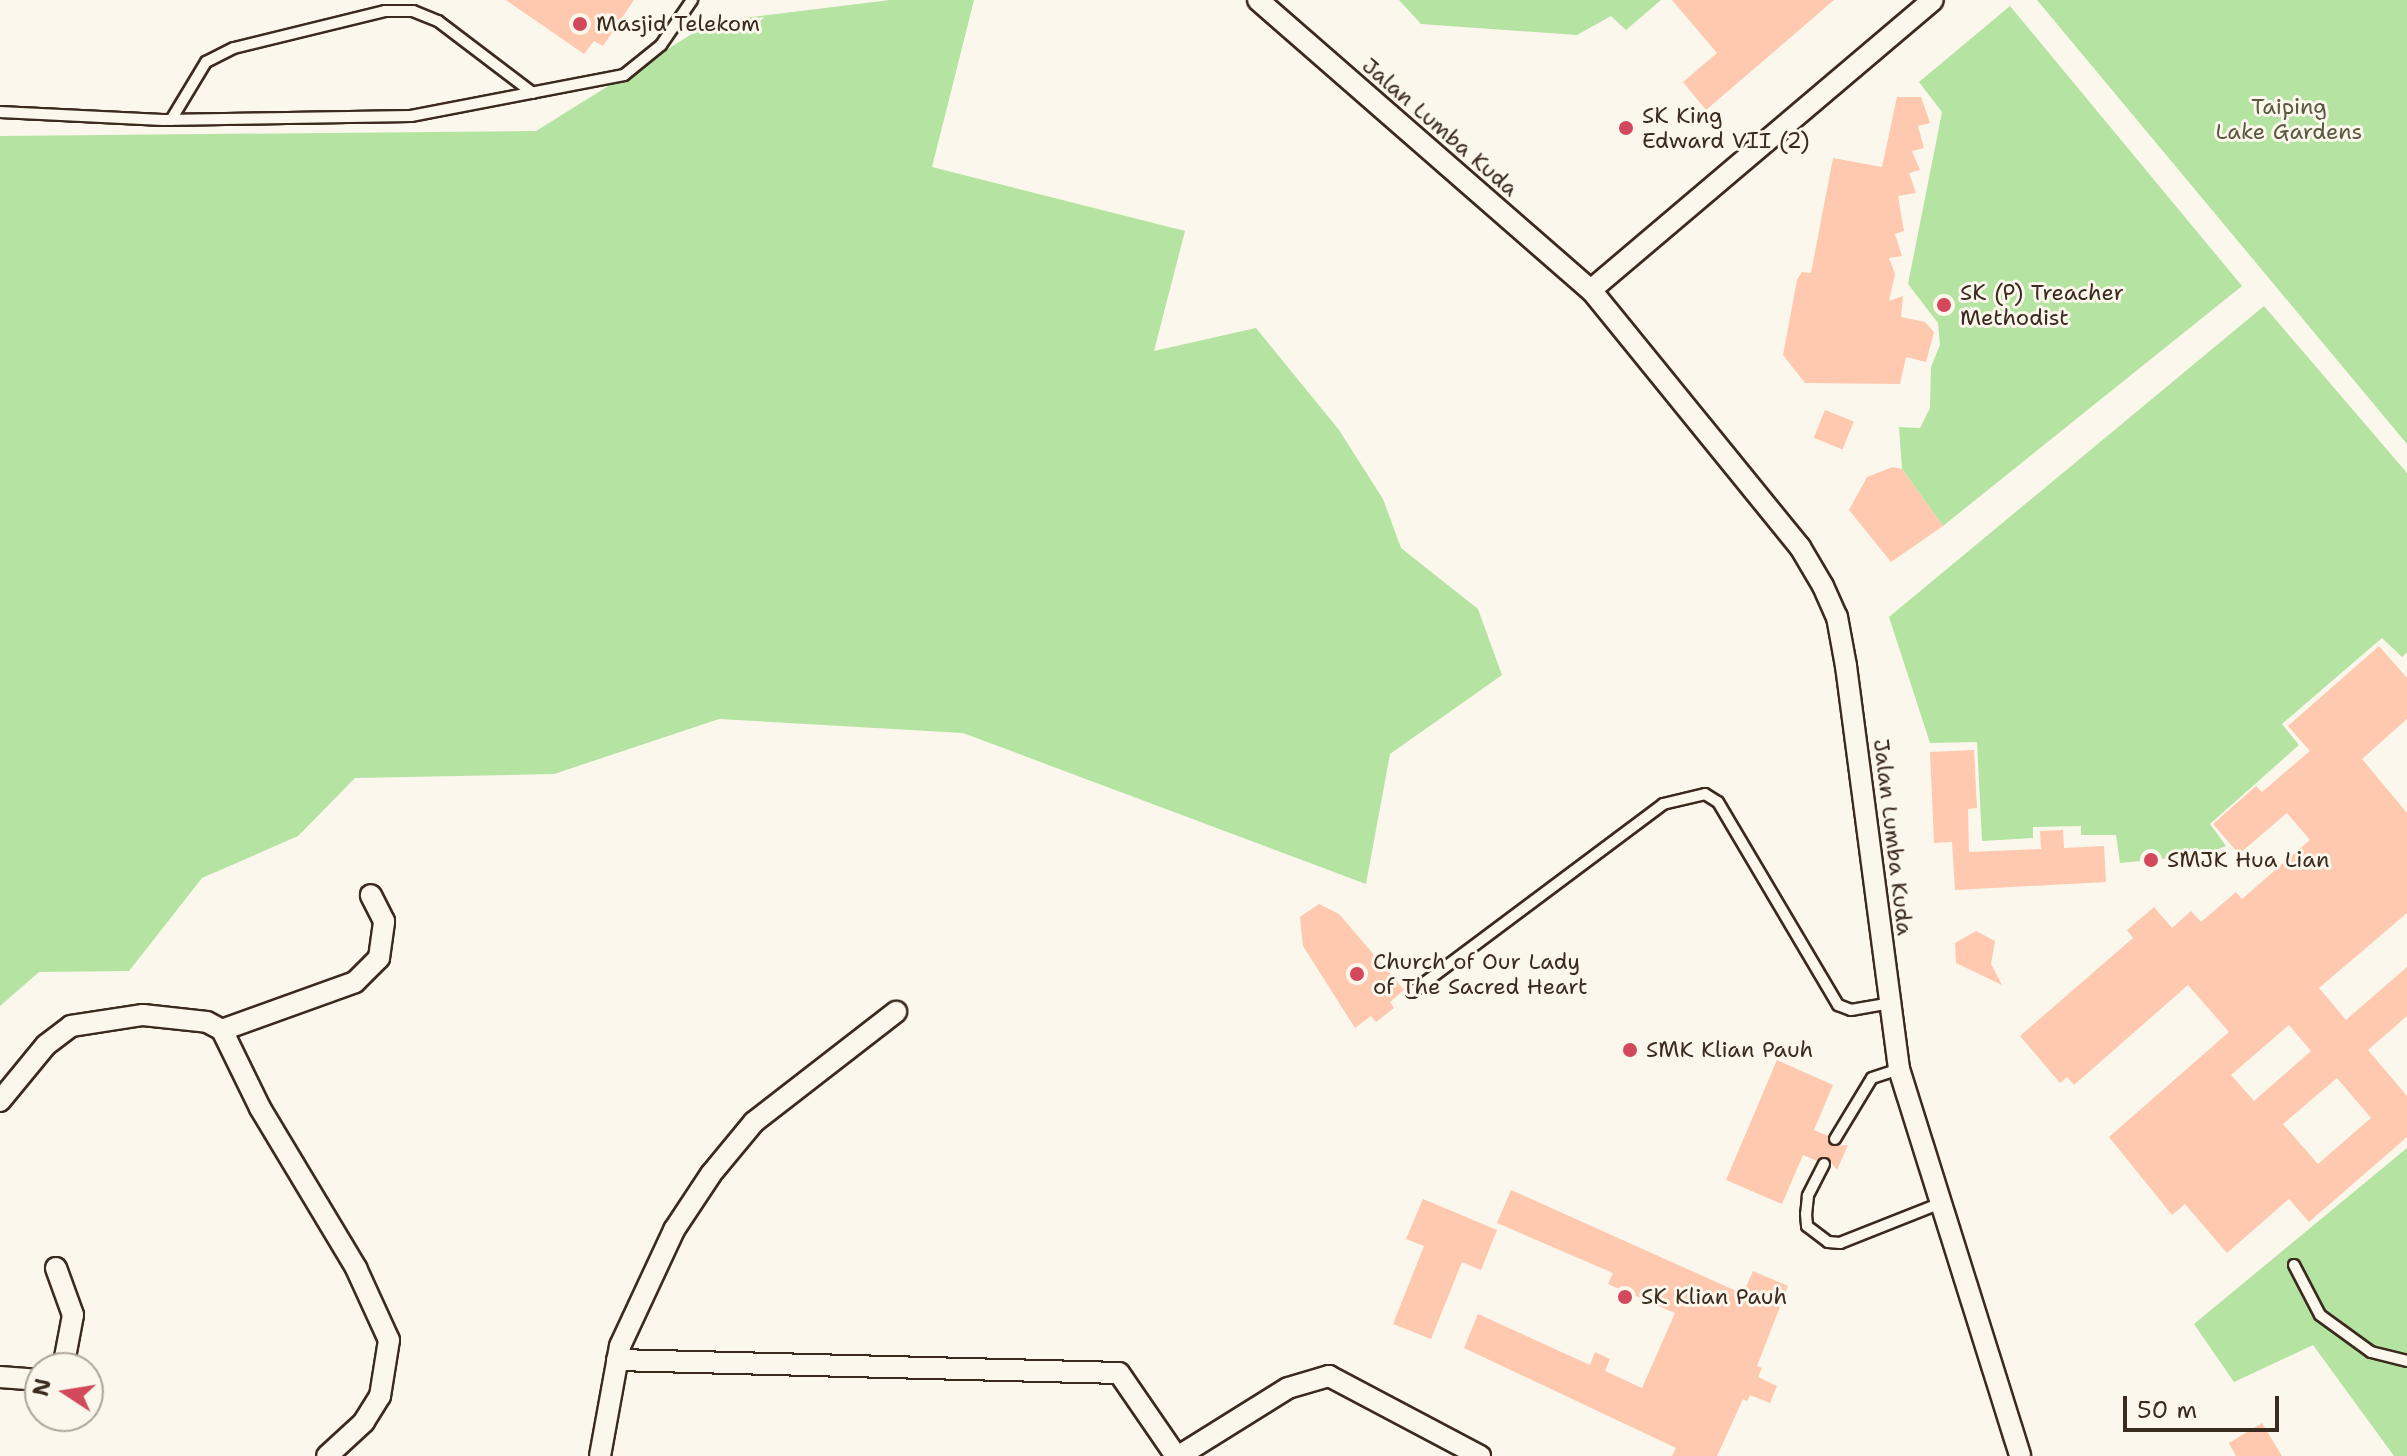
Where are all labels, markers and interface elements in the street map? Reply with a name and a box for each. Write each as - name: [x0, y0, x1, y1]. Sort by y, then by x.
- place label: Masjid Telekom: [596, 11, 760, 37]
- marker: Masjid Telekom: [571, 15, 589, 33]
- street label: Jalan Lumba Kuda: [1357, 52, 1523, 202]
- park label: Taiping Lake Gardens: [2216, 93, 2362, 144]
- place label: SK King Edward VII (2): [1642, 102, 1809, 154]
- marker: SK King Edward VII (2): [1617, 119, 1635, 137]
- place label: SK (P) Treacher Methodist: [1960, 279, 2124, 330]
- marker: SK (P) Treacher Methodist: [1935, 296, 1953, 314]
- street label: Jalan Lumba Kuda: [1868, 737, 1918, 937]
- place label: SMJK Hua Lian: [2167, 847, 2329, 873]
- marker: SMJK Hua Lian: [2142, 851, 2160, 869]
- place label: Church of Our Lady of The Sacred Heart: [1373, 948, 1588, 1000]
- marker: Church of Our Lady of The Sacred Heart: [1348, 965, 1366, 983]
- place label: SMK Klian Pauh: [1646, 1037, 1813, 1063]
- marker: SMK Klian Pauh: [1621, 1041, 1639, 1059]
- place label: SK Klian Pauh: [1641, 1284, 1787, 1310]
- marker: SK Klian Pauh: [1616, 1288, 1634, 1306]
- north arrow: [24, 1352, 104, 1432]
- text: N: [26, 1376, 58, 1399]
- scale bar: [2127, 1380, 2283, 1430]
- text: 50 m: [2137, 1394, 2197, 1426]

